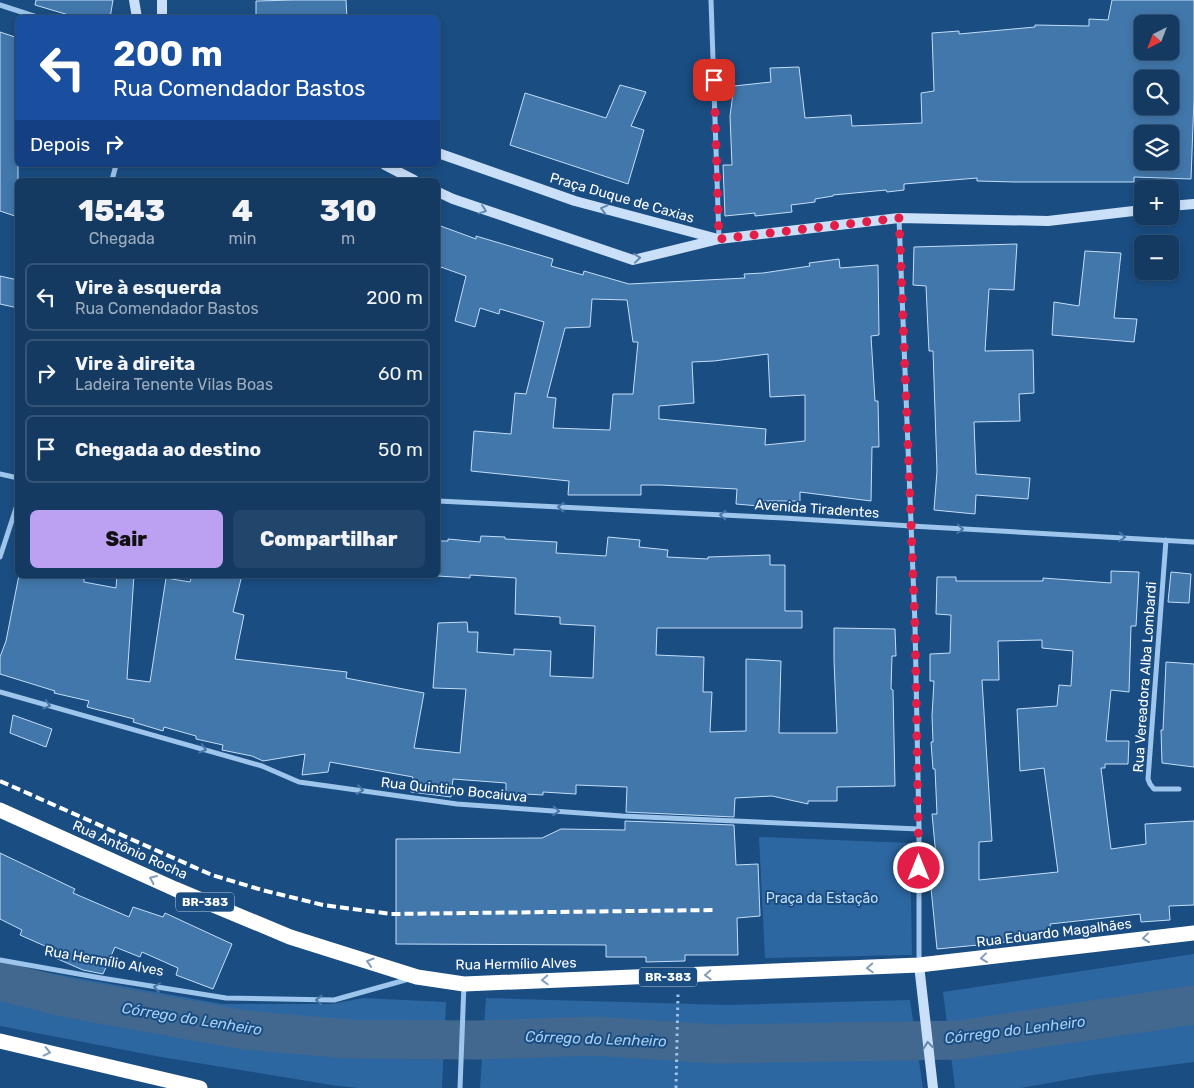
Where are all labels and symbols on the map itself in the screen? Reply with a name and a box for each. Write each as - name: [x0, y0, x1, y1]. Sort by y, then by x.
- north arrow: [1134, 15, 1179, 60]
- pin: [693, 59, 735, 101]
- street label: Praça Duque de Caxias: [548, 169, 696, 227]
- one-way arrow: [478, 204, 486, 214]
- one-way arrow: [600, 204, 608, 214]
- one-way arrow: [633, 253, 641, 264]
- street label: Avenida Tiradentes: [754, 496, 880, 522]
- one-way arrow: [556, 501, 564, 512]
- one-way arrow: [719, 509, 727, 520]
- one-way arrow: [956, 524, 964, 534]
- one-way arrow: [1119, 532, 1127, 543]
- street label: Rua Vereadora Alba Lombardi: [1130, 581, 1160, 773]
- one-way arrow: [42, 699, 51, 710]
- one-way arrow: [199, 744, 207, 754]
- street label: Rua Quintino Bocaiuva: [380, 774, 528, 806]
- one-way arrow: [356, 784, 364, 795]
- one-way arrow: [552, 805, 560, 816]
- street label: Rua Antônio Rocha: [70, 817, 190, 883]
- position arrow: [892, 841, 944, 893]
- one-way arrow: [149, 875, 158, 886]
- park label: Praça da Estação: [766, 890, 878, 907]
- road number: BR-383: [176, 892, 234, 912]
- street label: Rua Eduardo Magalhães: [975, 915, 1133, 951]
- one-way arrow: [1141, 932, 1149, 943]
- street label: Rua Hermílio Alves: [43, 942, 165, 980]
- one-way arrow: [980, 952, 988, 963]
- street label: Rua Hermílio Alves: [455, 954, 577, 974]
- one-way arrow: [367, 958, 375, 968]
- one-way arrow: [866, 962, 874, 973]
- road number: BR-383: [639, 968, 697, 986]
- one-way arrow: [703, 970, 711, 980]
- one-way arrow: [541, 975, 548, 985]
- one-way arrow: [153, 982, 161, 993]
- one-way arrow: [315, 995, 322, 1005]
- water label: Córrego do Lenheiro: [121, 999, 264, 1039]
- water label: Córrego do Lenheiro: [944, 1012, 1087, 1048]
- water label: Córrego do Lenheiro: [525, 1028, 668, 1050]
- one-way arrow: [923, 1041, 934, 1049]
- one-way arrow: [43, 1046, 52, 1057]

